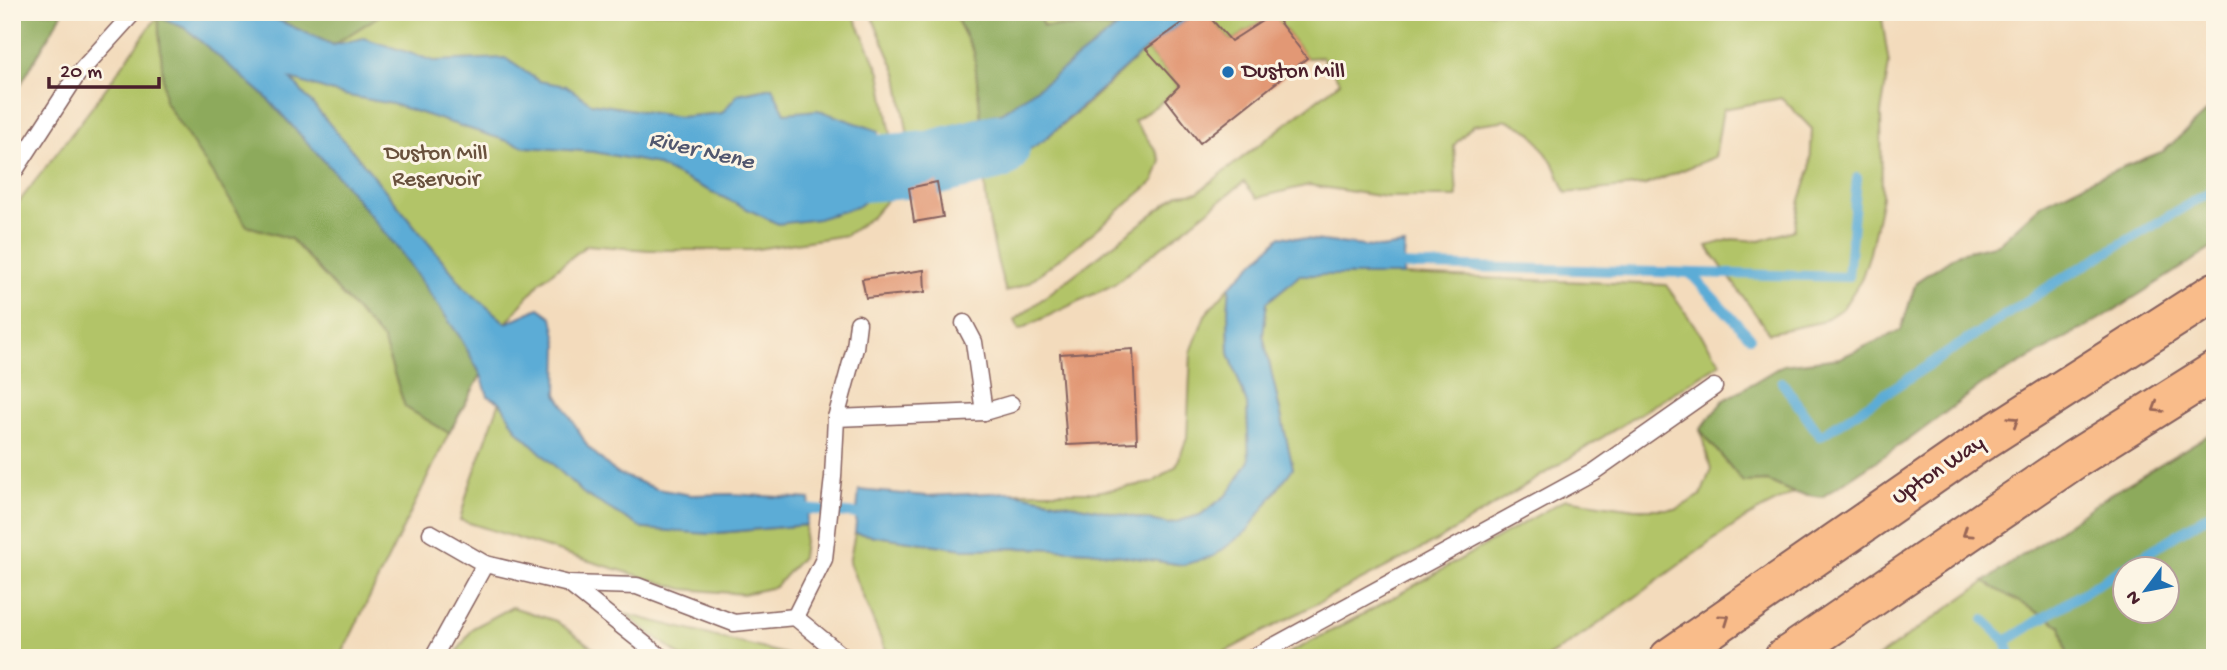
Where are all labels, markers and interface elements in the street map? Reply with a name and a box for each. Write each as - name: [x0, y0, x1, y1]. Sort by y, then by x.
- scale bar: [49, 46, 159, 90]
- place label: Duston Mill: [1240, 59, 1345, 86]
- text: 20 m: [60, 61, 102, 86]
- marker: Duston Mill: [1220, 64, 1236, 80]
- water label: River Nene: [646, 126, 758, 178]
- park label: Duston Mill Reservoir: [382, 141, 488, 194]
- one-way arrow: [2152, 399, 2165, 412]
- one-way arrow: [2006, 417, 2019, 429]
- street label: Upton Way: [1888, 430, 1990, 512]
- one-way arrow: [1962, 525, 1975, 537]
- north arrow: [2112, 554, 2182, 624]
- text: N: [2122, 586, 2148, 609]
- one-way arrow: [1717, 615, 1730, 627]

